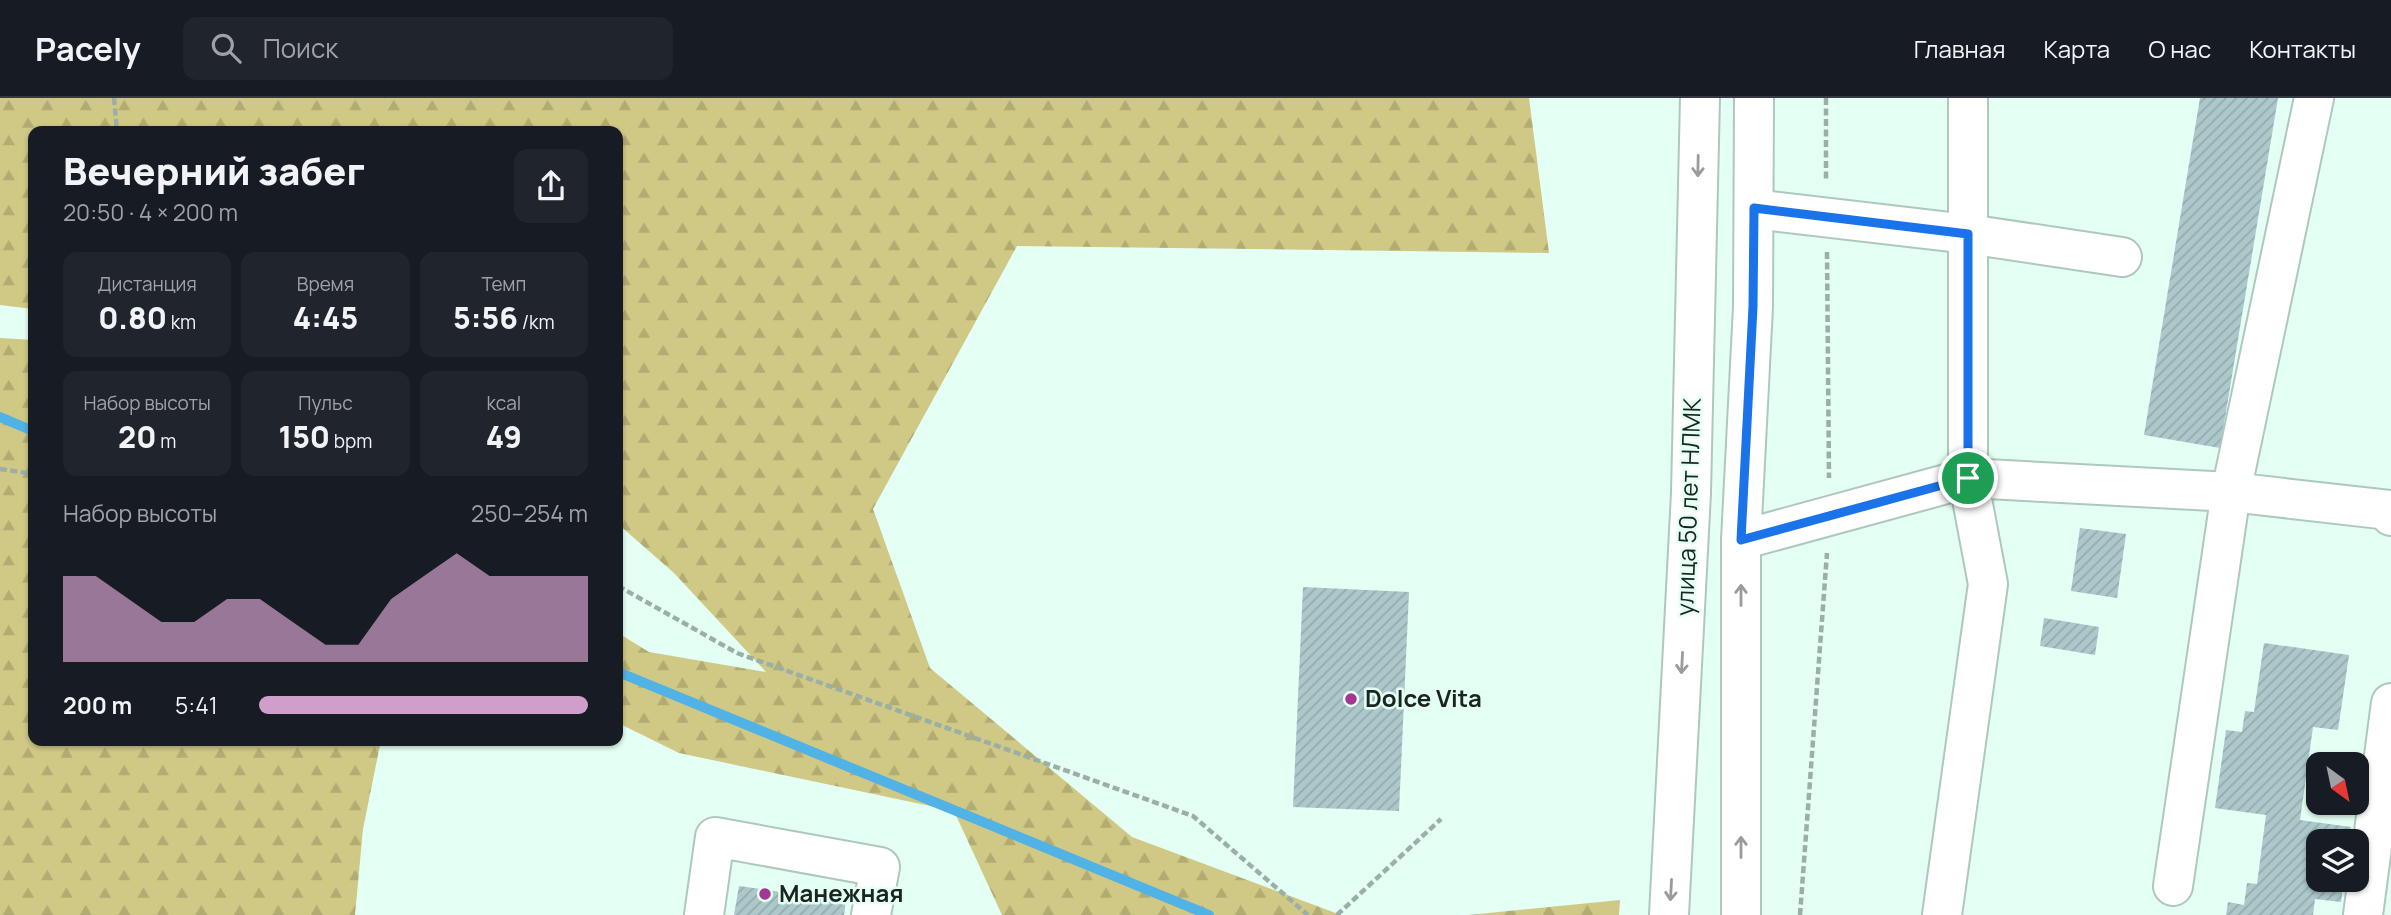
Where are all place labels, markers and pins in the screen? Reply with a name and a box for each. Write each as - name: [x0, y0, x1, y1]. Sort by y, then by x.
- pin: [1938, 448, 1998, 508]
- place label: Dolce Vita: [1365, 681, 1482, 714]
- marker: Dolce Vita: [1343, 691, 1359, 707]
- place label: Манежная: [779, 876, 903, 909]
- marker: Манежная: [757, 886, 773, 902]

